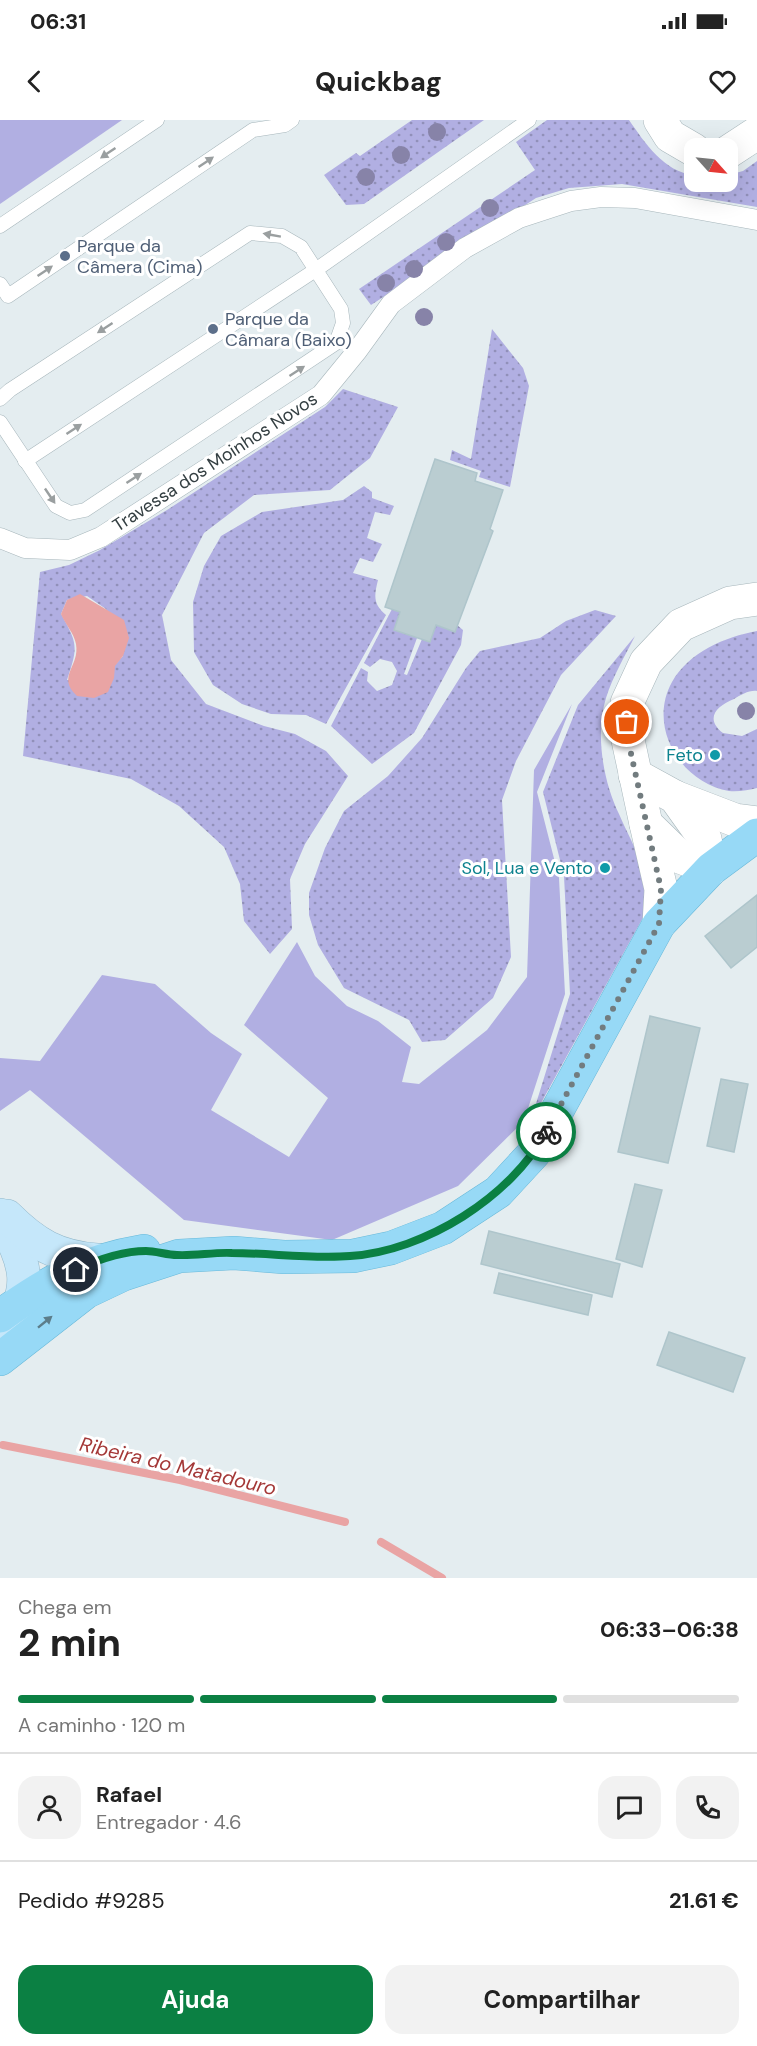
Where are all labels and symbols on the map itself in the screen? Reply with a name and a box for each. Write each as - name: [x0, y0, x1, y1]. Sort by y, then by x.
- north arrow: [684, 138, 738, 192]
- one-way arrow: [100, 147, 116, 158]
- one-way arrow: [198, 157, 214, 168]
- one-way arrow: [262, 230, 281, 239]
- place label: Parque da Câmera (Cima): [77, 234, 202, 279]
- marker: Parque da Câmera (Cima): [58, 249, 72, 263]
- one-way arrow: [36, 266, 53, 277]
- place label: Parque da Câmara (Baixo): [225, 307, 352, 352]
- one-way arrow: [97, 322, 113, 333]
- marker: Parque da Câmara (Baixo): [206, 322, 220, 336]
- one-way arrow: [289, 366, 305, 377]
- street label: Travessa dos Moinhos Novos: [108, 387, 322, 537]
- one-way arrow: [66, 424, 82, 435]
- one-way arrow: [126, 473, 142, 484]
- one-way arrow: [44, 488, 55, 505]
- pin: [601, 696, 652, 747]
- place label: Feto: [666, 743, 703, 767]
- marker: Feto: [708, 748, 722, 762]
- place label: Sol, Lua e Vento: [462, 856, 593, 880]
- marker: Sol, Lua e Vento: [598, 861, 612, 875]
- courier: [516, 1102, 576, 1162]
- pin: [50, 1244, 101, 1295]
- one-way arrow: [37, 1315, 53, 1328]
- water label: Ribeira do Matadouro: [77, 1431, 279, 1501]

